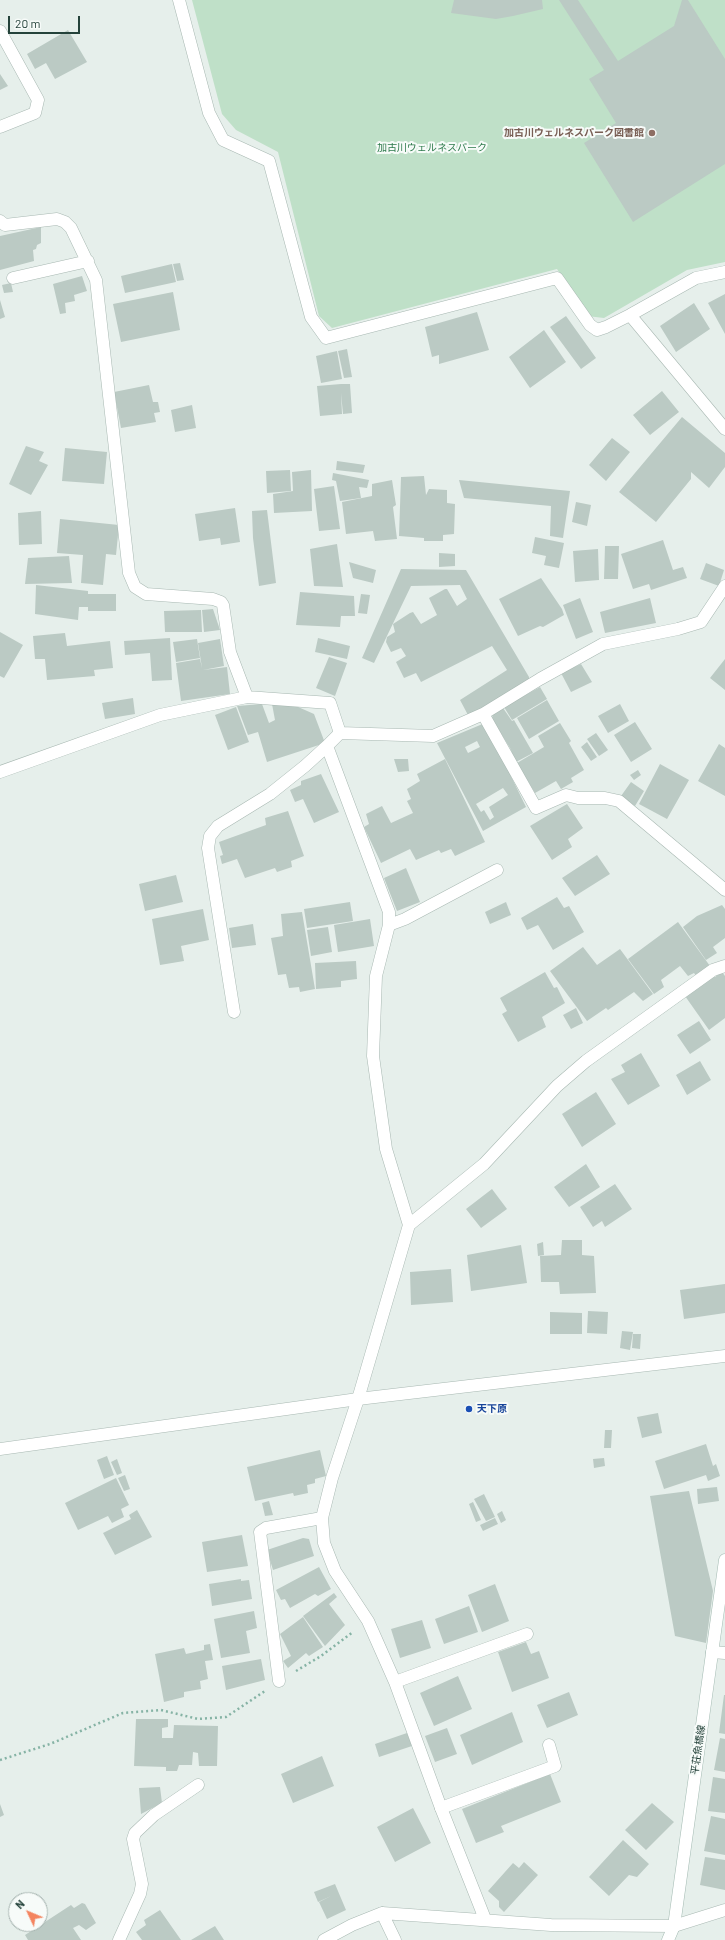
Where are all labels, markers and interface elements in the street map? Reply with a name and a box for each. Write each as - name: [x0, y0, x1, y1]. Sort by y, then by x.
- scale bar: [10, 8, 82, 34]
- text: 20 m: [15, 16, 41, 30]
- place label: 加古川ウェルネスパーク図書館: [504, 127, 644, 139]
- marker: 加古川ウェルネスパーク図書館: [647, 128, 657, 138]
- park label: 加古川ウェルネスパーク: [377, 142, 487, 154]
- place label: 天下原: [477, 1403, 507, 1415]
- marker: 天下原: [464, 1404, 474, 1414]
- street label: 平荘魚橋線: [689, 1724, 707, 1776]
- north arrow: [8, 1892, 48, 1932]
- text: N: [13, 1897, 27, 1911]

